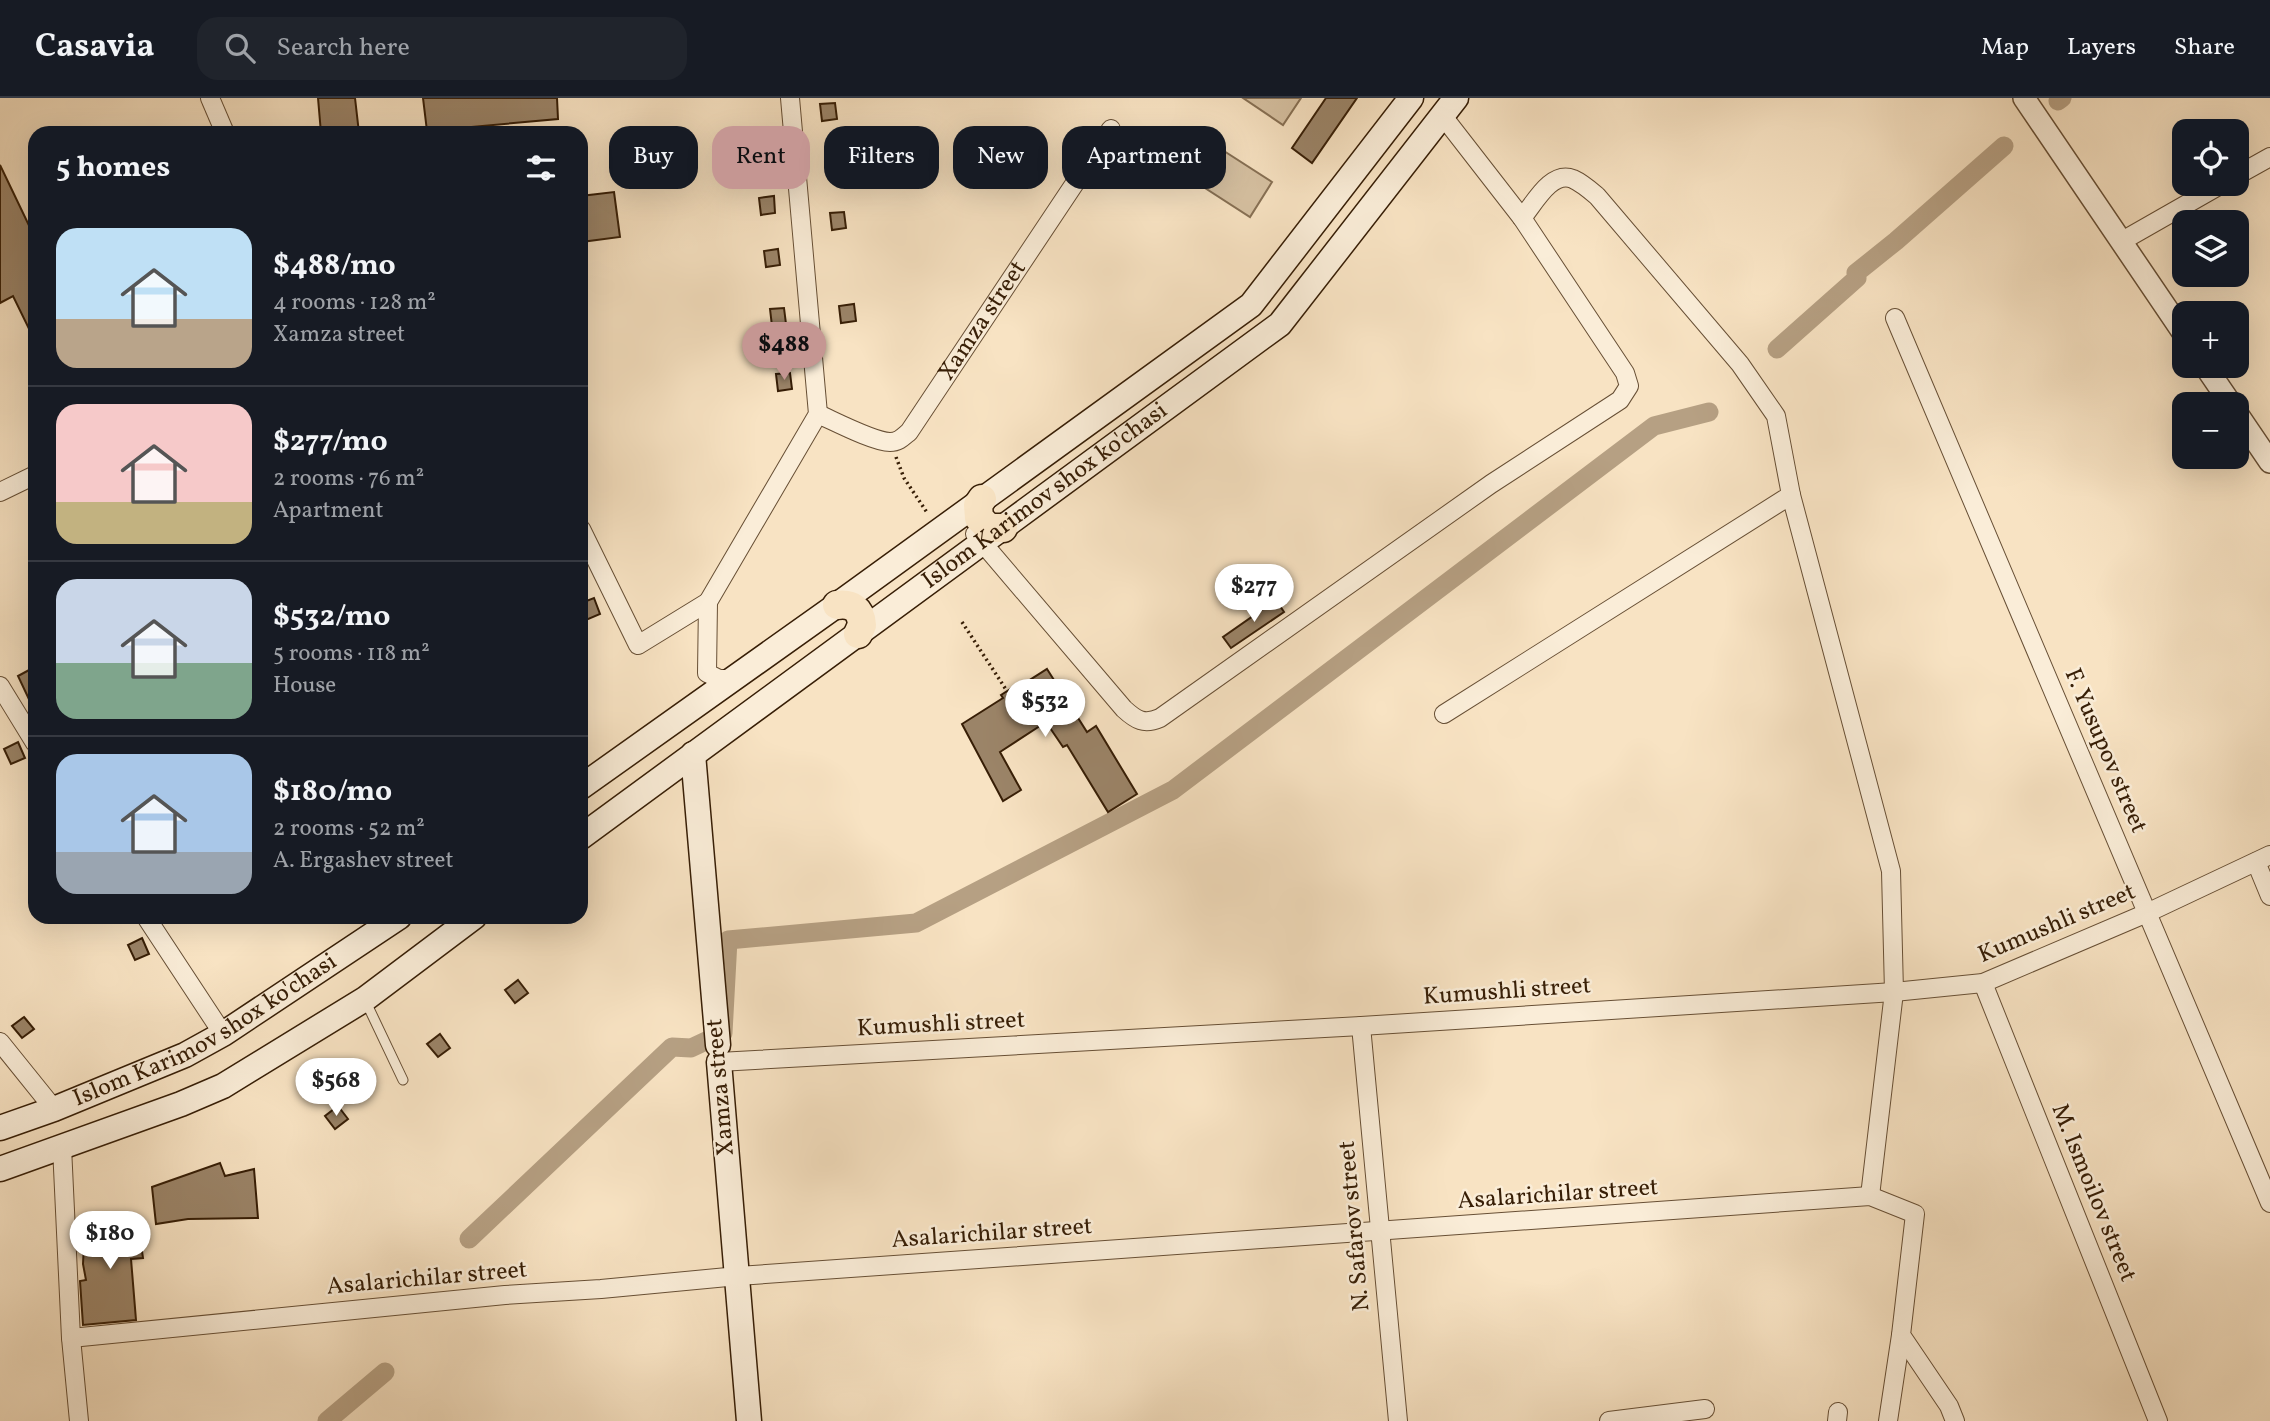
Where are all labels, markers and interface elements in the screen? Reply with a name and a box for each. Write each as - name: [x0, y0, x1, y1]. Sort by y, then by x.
- search box: [197, 17, 687, 80]
- text: Casavia: [35, 25, 155, 71]
- icon: search: [221, 29, 259, 67]
- text: Search here: [277, 30, 410, 66]
- text: Map: [1981, 31, 2029, 65]
- text: Layers: [2067, 31, 2136, 65]
- text: Share: [2174, 31, 2235, 65]
- map controls: [2172, 119, 2249, 469]
- button: locate: [2172, 119, 2249, 196]
- chip: Buy: [609, 126, 698, 189]
- chip: Rent: [712, 126, 810, 189]
- chip: Filters: [824, 126, 939, 189]
- chip: New: [953, 126, 1048, 189]
- chip: Apartment: [1062, 126, 1226, 189]
- text: 5 homes: [56, 147, 170, 189]
- icon: filters: [522, 149, 560, 187]
- button: layers: [2172, 210, 2249, 287]
- text: $488/mo: [273, 245, 396, 287]
- street label: Xamza street: [931, 254, 1035, 388]
- icon: home: [112, 256, 196, 340]
- text: 4 rooms · 128 m²: [273, 287, 436, 319]
- button: +: [2172, 301, 2249, 378]
- text: Xamza street: [273, 319, 405, 351]
- pin: $488: [743, 322, 825, 382]
- text: $488: [758, 329, 810, 361]
- button: −: [2172, 392, 2249, 469]
- street label: Islom Karimov shox ko'chasi: [916, 395, 1175, 598]
- text: $277/mo: [273, 421, 388, 463]
- icon: home: [112, 432, 196, 516]
- text: 2 rooms · 76 m²: [273, 463, 424, 495]
- text: Apartment: [273, 495, 384, 527]
- pin: $277: [1213, 564, 1295, 624]
- text: $277: [1231, 571, 1277, 603]
- text: $532/mo: [273, 596, 390, 638]
- icon: home: [112, 607, 196, 691]
- text: 5 rooms · 118 m²: [273, 638, 430, 670]
- street label: F. Yusupov street: [2055, 663, 2155, 839]
- text: House: [273, 670, 336, 702]
- pin: $532: [1004, 680, 1086, 739]
- text: $532: [1021, 686, 1069, 718]
- text: $180/mo: [273, 771, 392, 813]
- icon: home: [112, 782, 196, 866]
- text: 2 rooms · 52 m²: [273, 813, 425, 845]
- text: A. Ergashev street: [273, 845, 454, 877]
- street label: Kumushli street: [1973, 875, 2141, 973]
- street label: Islom Karimov shox ko'chasi: [68, 946, 344, 1116]
- street label: Kumushli street: [1422, 969, 1592, 1015]
- street label: Kumushli street: [856, 1004, 1026, 1046]
- street label: Xamza street: [698, 1017, 744, 1157]
- pin: $568: [295, 1058, 377, 1118]
- text: $568: [311, 1065, 361, 1097]
- street label: M. Ismoilov street: [2042, 1099, 2144, 1287]
- street label: N. Safarov street: [1331, 1139, 1379, 1313]
- street label: Asalarichilar street: [1457, 1171, 1659, 1219]
- street label: Asalarichilar street: [891, 1210, 1093, 1258]
- pin: $180: [69, 1212, 151, 1271]
- text: $180: [86, 1218, 134, 1250]
- street label: Asalarichilar street: [325, 1253, 529, 1305]

